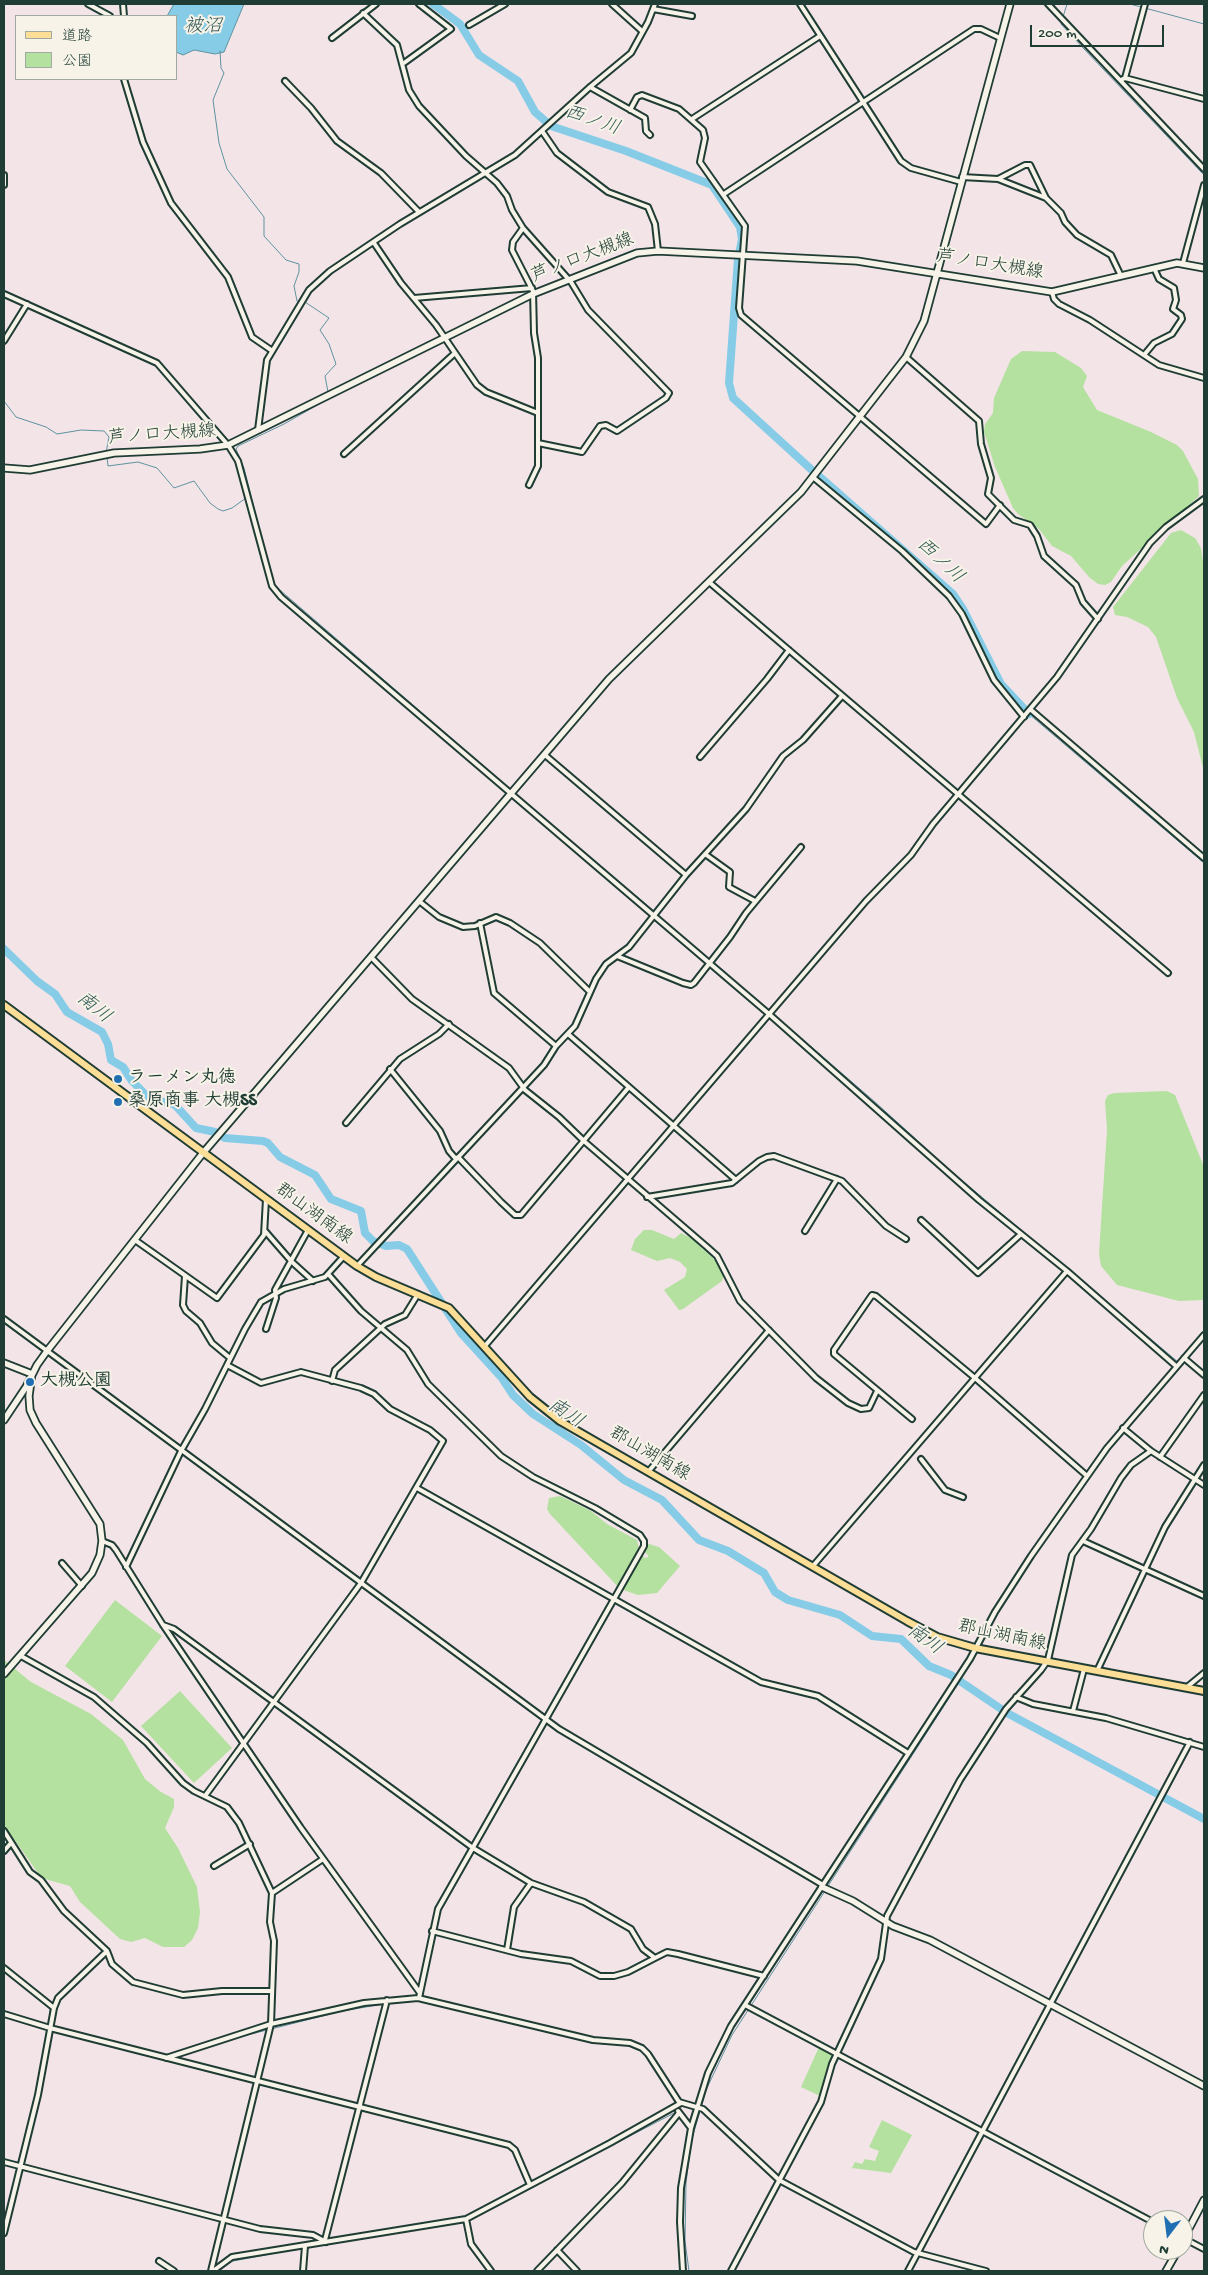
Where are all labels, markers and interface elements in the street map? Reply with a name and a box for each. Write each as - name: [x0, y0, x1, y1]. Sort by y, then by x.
- legend: [15, 15, 178, 80]
- scale bar: [1033, 15, 1167, 47]
- water label: 被沼: [184, 17, 222, 39]
- text: 200 m: [1038, 25, 1077, 43]
- text: 道路: [62, 28, 92, 46]
- text: 公園: [62, 53, 92, 71]
- water label: 西ノ川: [561, 102, 623, 142]
- street label: 芦ノ口大槻線: [529, 230, 637, 288]
- street label: 芦ノ口大槻線: [935, 247, 1045, 285]
- street label: 芦ノ口大槻線: [107, 421, 217, 451]
- water label: 西ノ川: [910, 534, 968, 590]
- water label: 南川: [71, 988, 115, 1030]
- place label: ラーメン丸徳: [128, 1068, 236, 1090]
- marker: ラーメン丸徳: [112, 1073, 124, 1085]
- place label: 桑原商事 大槻SS: [128, 1091, 257, 1113]
- marker: 桑原商事 大槻SS: [112, 1096, 124, 1108]
- street label: 郡山湖南線: [270, 1180, 356, 1250]
- place label: 大槻公園: [40, 1371, 112, 1393]
- marker: 大槻公園: [24, 1376, 36, 1388]
- water label: 南川: [543, 1395, 587, 1435]
- street label: 郡山湖南線: [605, 1423, 693, 1487]
- street label: 郡山湖南線: [956, 1617, 1048, 1657]
- water label: 南川: [902, 1621, 946, 1661]
- north arrow: [1143, 2210, 1193, 2260]
- text: N: [1158, 2240, 1171, 2258]

